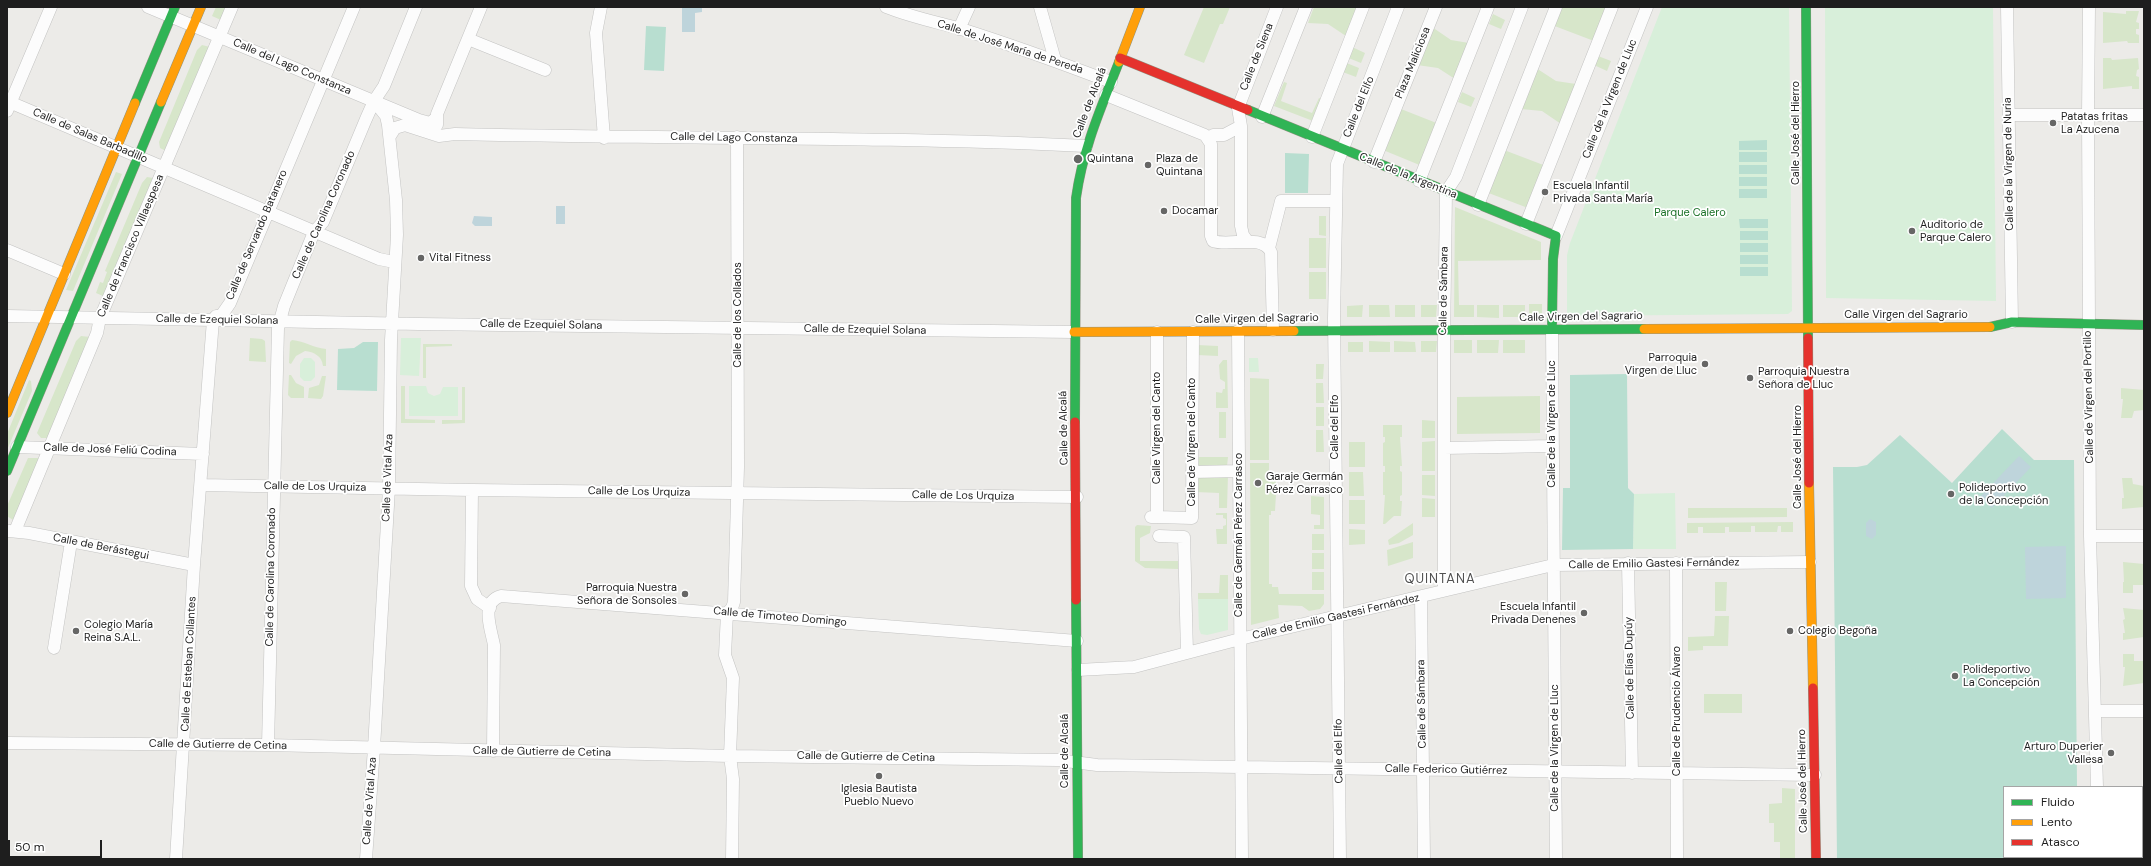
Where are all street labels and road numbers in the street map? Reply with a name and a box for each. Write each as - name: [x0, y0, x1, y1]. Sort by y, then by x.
- street label: Calle de José María de Pereda: [935, 17, 1085, 77]
- street label: Calle de Siena: [1237, 21, 1277, 93]
- street label: Plaza Maliciosa: [1393, 25, 1433, 101]
- street label: Calle del Lago Constanza: [231, 36, 353, 98]
- street label: Calle de la Virgen de Lluc: [1580, 37, 1640, 161]
- street label: Calle de Alcalá: [1070, 66, 1110, 140]
- street label: Calle del Elfo: [1341, 74, 1377, 140]
- street label: Calle José del Hierro: [1789, 81, 1803, 185]
- street label: Calle de la Virgen de Nuria: [2001, 97, 2017, 231]
- street label: Calle de Salas Barbadillo: [30, 106, 150, 166]
- street label: Calle del Lago Constanza: [670, 130, 798, 146]
- street label: Calle de Carolina Coronado: [290, 149, 358, 281]
- street label: Calle de la Argentina: [1357, 150, 1459, 202]
- street label: Calle de Servando Batanero: [223, 168, 291, 302]
- street label: Calle de Francisco Villaespesa: [95, 173, 167, 319]
- street label: Calle de Sámbara: [1437, 246, 1451, 336]
- street label: Calle de los Collados: [731, 262, 745, 368]
- street label: Calle Virgen del Sagrario: [1844, 308, 1968, 322]
- street label: Calle Virgen del Sagrario: [1519, 309, 1643, 325]
- street label: Calle Virgen del Sagrario: [1195, 311, 1319, 327]
- street label: Calle de Ezequiel Solana: [156, 312, 278, 328]
- street label: Calle de Ezequiel Solana: [480, 317, 602, 333]
- street label: Calle de Ezequiel Solana: [804, 322, 926, 338]
- street label: Calle de Virgen del Portillo: [2081, 330, 2097, 464]
- street label: Calle de la Virgen de Lluc: [1545, 360, 1559, 488]
- street label: Calle Virgen del Canto: [1150, 372, 1164, 484]
- street label: Calle de Virgen del Canto: [1185, 378, 1199, 506]
- street label: Calle de Alcalá: [1057, 391, 1071, 465]
- street label: Calle del Elfo: [1328, 394, 1342, 460]
- street label: Calle José del Hierro: [1791, 405, 1805, 509]
- street label: Calle de Vital Aza: [380, 434, 396, 522]
- street label: Calle de José Feliú Codina: [43, 441, 177, 459]
- street label: Calle de Germán Pérez Carrasco: [1232, 453, 1246, 617]
- street label: Calle de Los Urquiza: [264, 480, 366, 494]
- street label: Calle de Los Urquiza: [588, 485, 690, 499]
- street label: Calle de Los Urquiza: [912, 489, 1014, 503]
- street label: Calle de Carolina Coronado: [263, 507, 279, 647]
- street label: Calle de Berástegui: [52, 531, 150, 563]
- street label: Calle de Emilio Gastesi Fernández: [1568, 556, 1740, 572]
- street label: Calle de Emilio Gastesi Fernández: [1251, 591, 1421, 643]
- street label: Calle de Esteban Collantes: [179, 596, 199, 732]
- street label: Calle de Timoteo Domingo: [713, 605, 847, 629]
- street label: Calle de Elías Dupúy: [1623, 617, 1637, 719]
- street label: Calle de Prudencio Álvaro: [1670, 646, 1684, 776]
- street label: Calle de Sámbara: [1415, 659, 1429, 749]
- street label: Calle de la Virgen de Lluc: [1548, 684, 1562, 812]
- street label: Calle de Alcalá: [1058, 714, 1072, 788]
- street label: Calle del Elfo: [1332, 718, 1346, 784]
- street label: Calle José del Hierro: [1795, 729, 1811, 833]
- street label: Calle de Gutierre de Cetina: [149, 737, 287, 753]
- street label: Calle de Gutierre de Cetina: [473, 744, 611, 760]
- street label: Calle de Gutierre de Cetina: [797, 749, 935, 765]
- street label: Calle de Vital Aza: [360, 757, 380, 845]
- street label: Calle Federico Gutiérrez: [1385, 762, 1507, 778]

